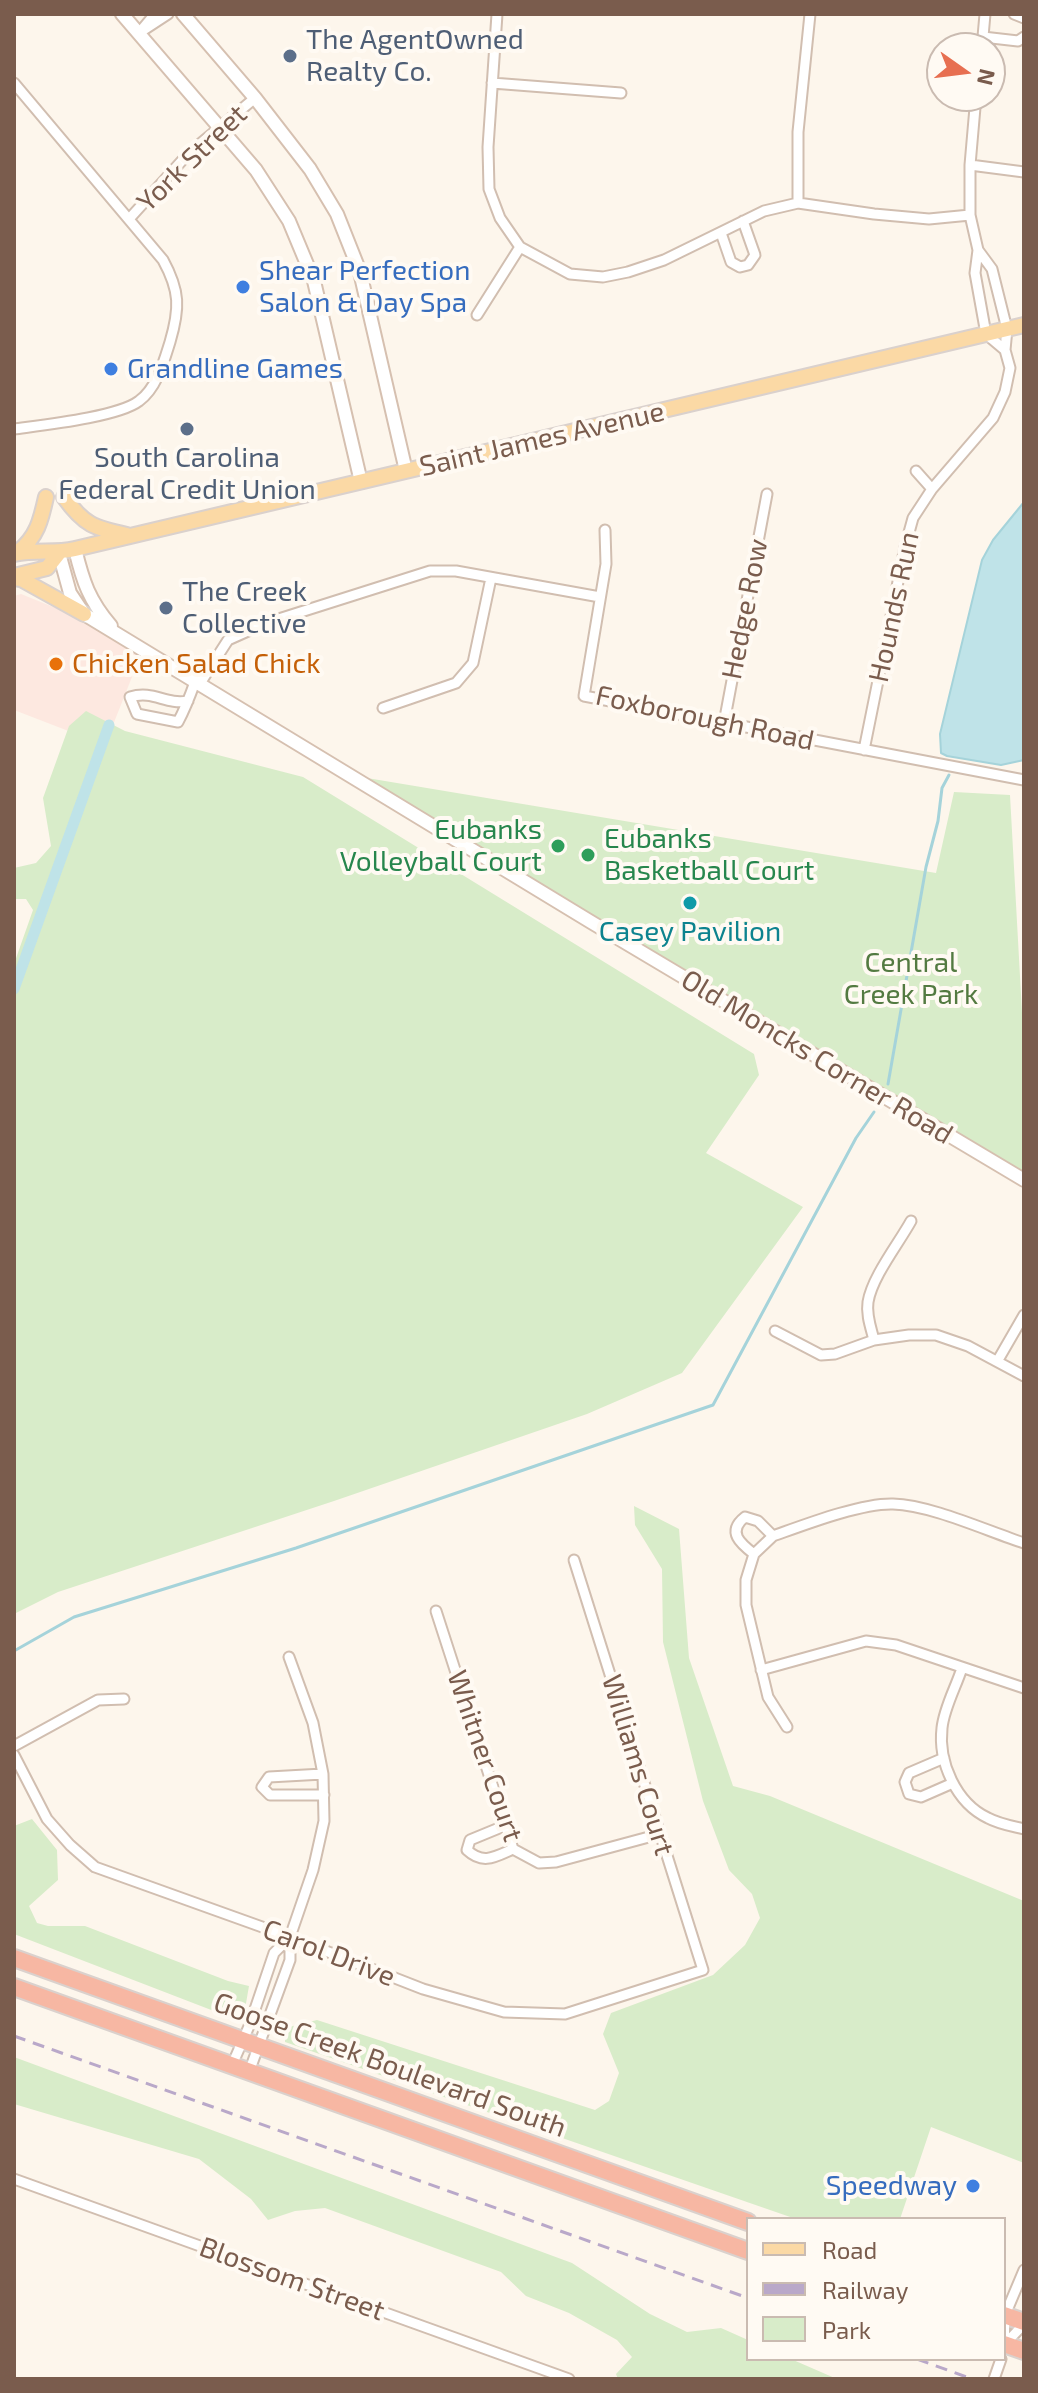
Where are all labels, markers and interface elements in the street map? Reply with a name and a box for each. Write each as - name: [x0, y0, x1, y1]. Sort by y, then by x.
- place label: The AgentOwned Realty Co.: [306, 23, 524, 89]
- north arrow: [926, 32, 1006, 112]
- marker: The AgentOwned Realty Co.: [281, 47, 299, 65]
- text: N: [973, 66, 1002, 88]
- street label: York Street: [130, 97, 254, 219]
- place label: Shear Perfection Salon & Day Spa: [259, 254, 470, 320]
- marker: Shear Perfection Salon & Day Spa: [234, 278, 252, 296]
- place label: Grandline Games: [127, 352, 343, 386]
- marker: Grandline Games: [102, 360, 120, 378]
- street label: Saint James Avenue: [416, 395, 668, 483]
- marker: South Carolina Federal Credit Union: [178, 420, 196, 438]
- place label: South Carolina Federal Credit Union: [58, 441, 316, 507]
- street label: Hounds Run: [862, 529, 926, 685]
- street label: Hedge Row: [715, 536, 775, 682]
- place label: The Creek Collective: [182, 575, 307, 641]
- marker: The Creek Collective: [157, 599, 175, 617]
- place label: Chicken Salad Chick: [72, 647, 320, 681]
- marker: Chicken Salad Chick: [47, 655, 65, 673]
- street label: Foxborough Road: [593, 678, 817, 758]
- place label: Eubanks Volleyball Court: [340, 813, 542, 879]
- place label: Eubanks Basketball Court: [604, 822, 814, 888]
- marker: Eubanks Volleyball Court: [549, 837, 567, 855]
- marker: Eubanks Basketball Court: [579, 846, 597, 864]
- marker: Casey Pavilion: [681, 894, 699, 912]
- place label: Casey Pavilion: [599, 915, 781, 949]
- park label: Central Creek Park: [844, 946, 978, 1012]
- street label: Old Moncks Corner Road: [675, 963, 959, 1151]
- street label: Whitner Court: [440, 1666, 530, 1846]
- street label: Williams Court: [595, 1671, 681, 1859]
- street label: Carol Drive: [258, 1912, 400, 1994]
- street label: Goose Creek Boulevard South: [209, 1985, 571, 2145]
- place label: Speedway: [826, 2169, 957, 2203]
- marker: Speedway: [964, 2177, 982, 2195]
- legend: [746, 2217, 1006, 2361]
- street label: Blossom Street: [195, 2230, 389, 2328]
- text: Road: [822, 2235, 877, 2264]
- text: Railway: [822, 2275, 908, 2304]
- text: Park: [822, 2315, 871, 2344]

